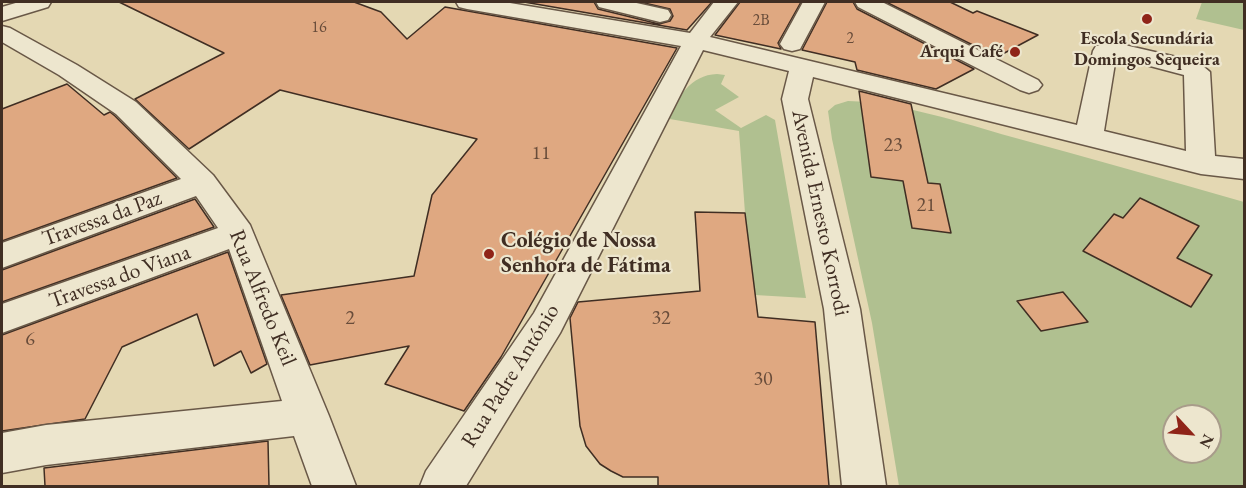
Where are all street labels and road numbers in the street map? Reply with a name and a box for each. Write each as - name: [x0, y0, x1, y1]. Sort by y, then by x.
- street label: Avenida Ernesto Korrodi: [785, 108, 855, 318]
- street label: Travessa da Paz: [39, 185, 165, 253]
- street label: Rua Alfredo Keil: [223, 226, 301, 370]
- street label: Travessa do Viana: [46, 239, 194, 315]
- street label: Rua Padre António: [456, 299, 566, 453]

